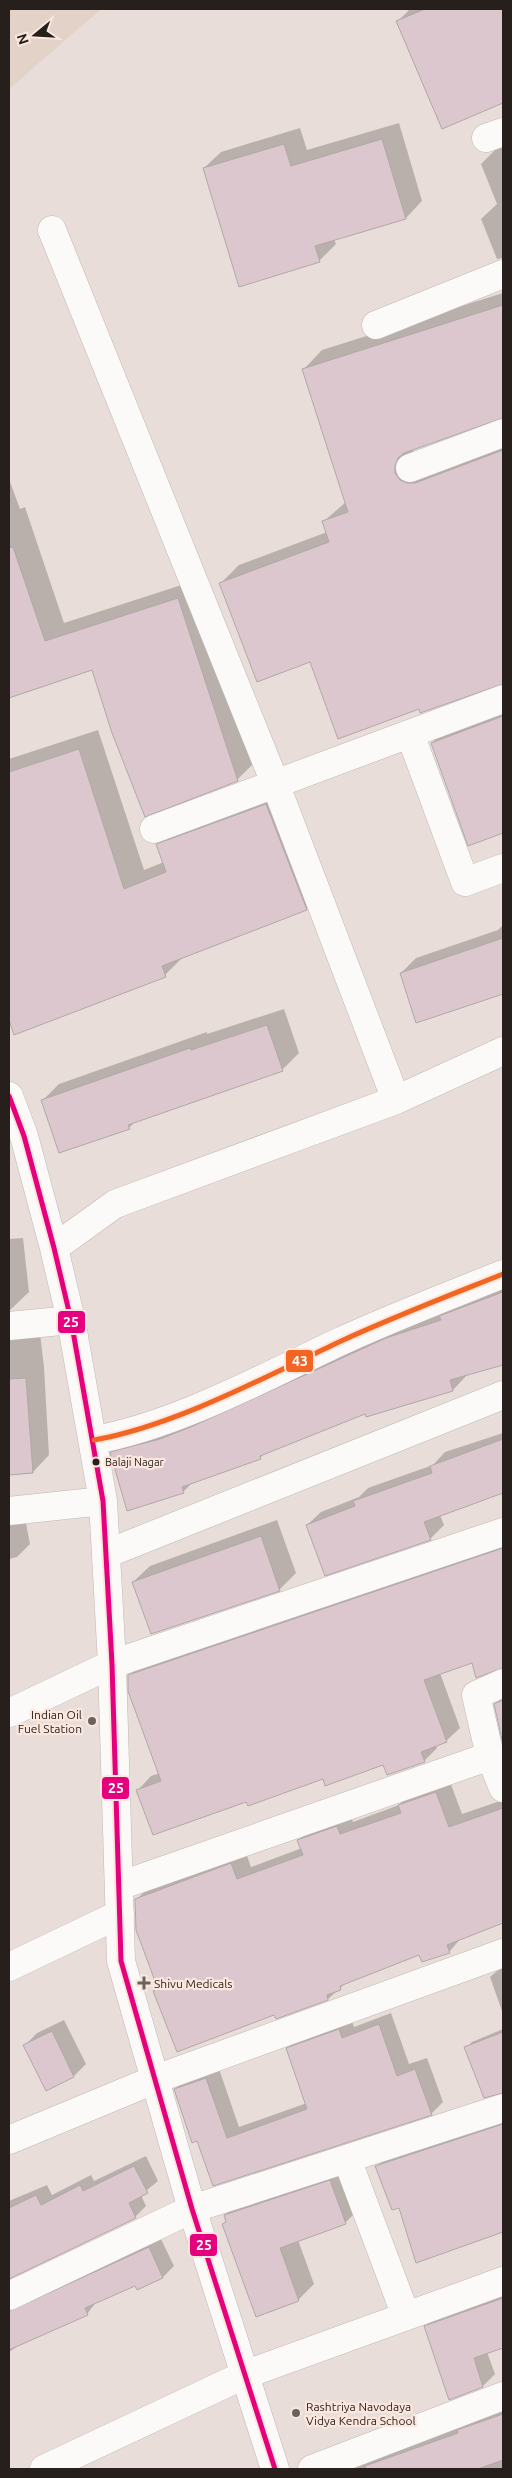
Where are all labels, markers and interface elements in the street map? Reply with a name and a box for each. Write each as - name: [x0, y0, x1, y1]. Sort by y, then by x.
- north arrow: [10, 10, 60, 60]
- text: N: [13, 32, 32, 46]
- line badge: 25: [57, 1310, 86, 1334]
- text: 25: [63, 1314, 79, 1330]
- line badge: 43: [285, 1349, 314, 1373]
- text: 43: [292, 1353, 308, 1369]
- place label: Balaji Nagar: [105, 1456, 165, 1468]
- marker: Balaji Nagar: [91, 1457, 101, 1467]
- place label: Indian Oil Fuel Station: [18, 1708, 82, 1735]
- marker: Indian Oil Fuel Station: [86, 1715, 98, 1727]
- line badge: 25: [101, 1776, 130, 1800]
- text: 25: [108, 1780, 124, 1796]
- marker: Shivu Medicals: [138, 1977, 150, 1989]
- place label: Shivu Medicals: [154, 1977, 233, 1990]
- line badge: 25: [189, 2233, 218, 2257]
- text: 25: [196, 2237, 212, 2253]
- place label: Rashtriya Navodaya Vidya Kendra School: [306, 2400, 416, 2427]
- marker: Rashtriya Navodaya Vidya Kendra School: [290, 2407, 302, 2419]

